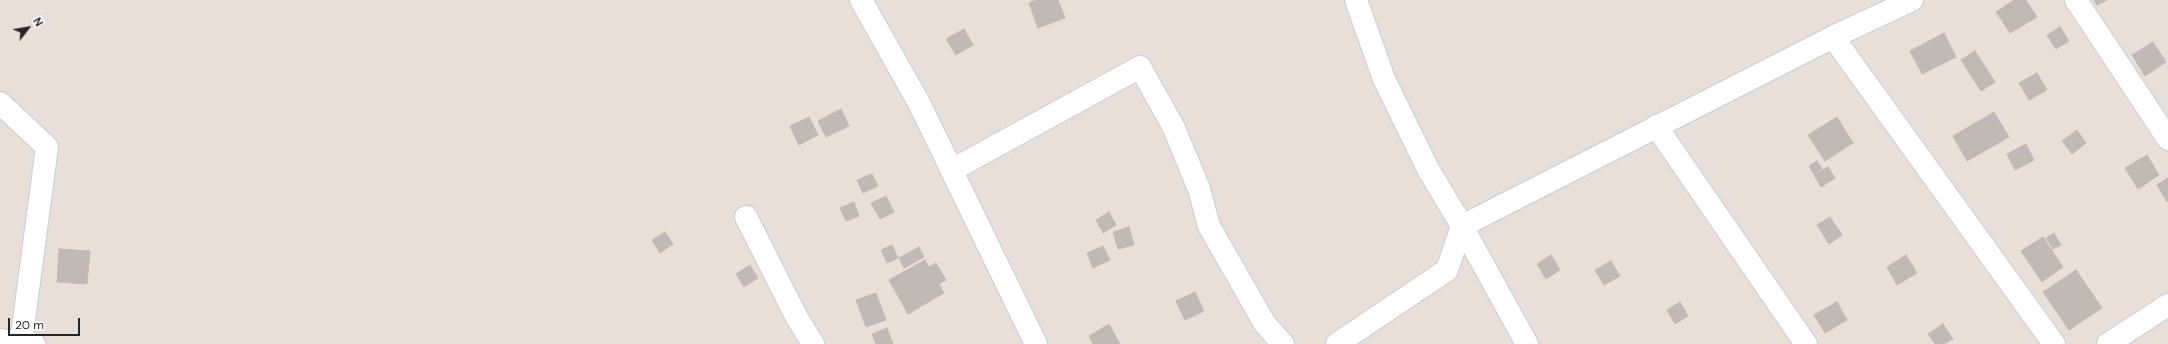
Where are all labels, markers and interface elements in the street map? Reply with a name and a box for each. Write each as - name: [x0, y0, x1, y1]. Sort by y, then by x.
- north arrow: [8, 8, 48, 48]
- text: N: [30, 15, 46, 29]
- scale bar: [10, 310, 82, 336]
- text: 20 m: [15, 317, 44, 333]

